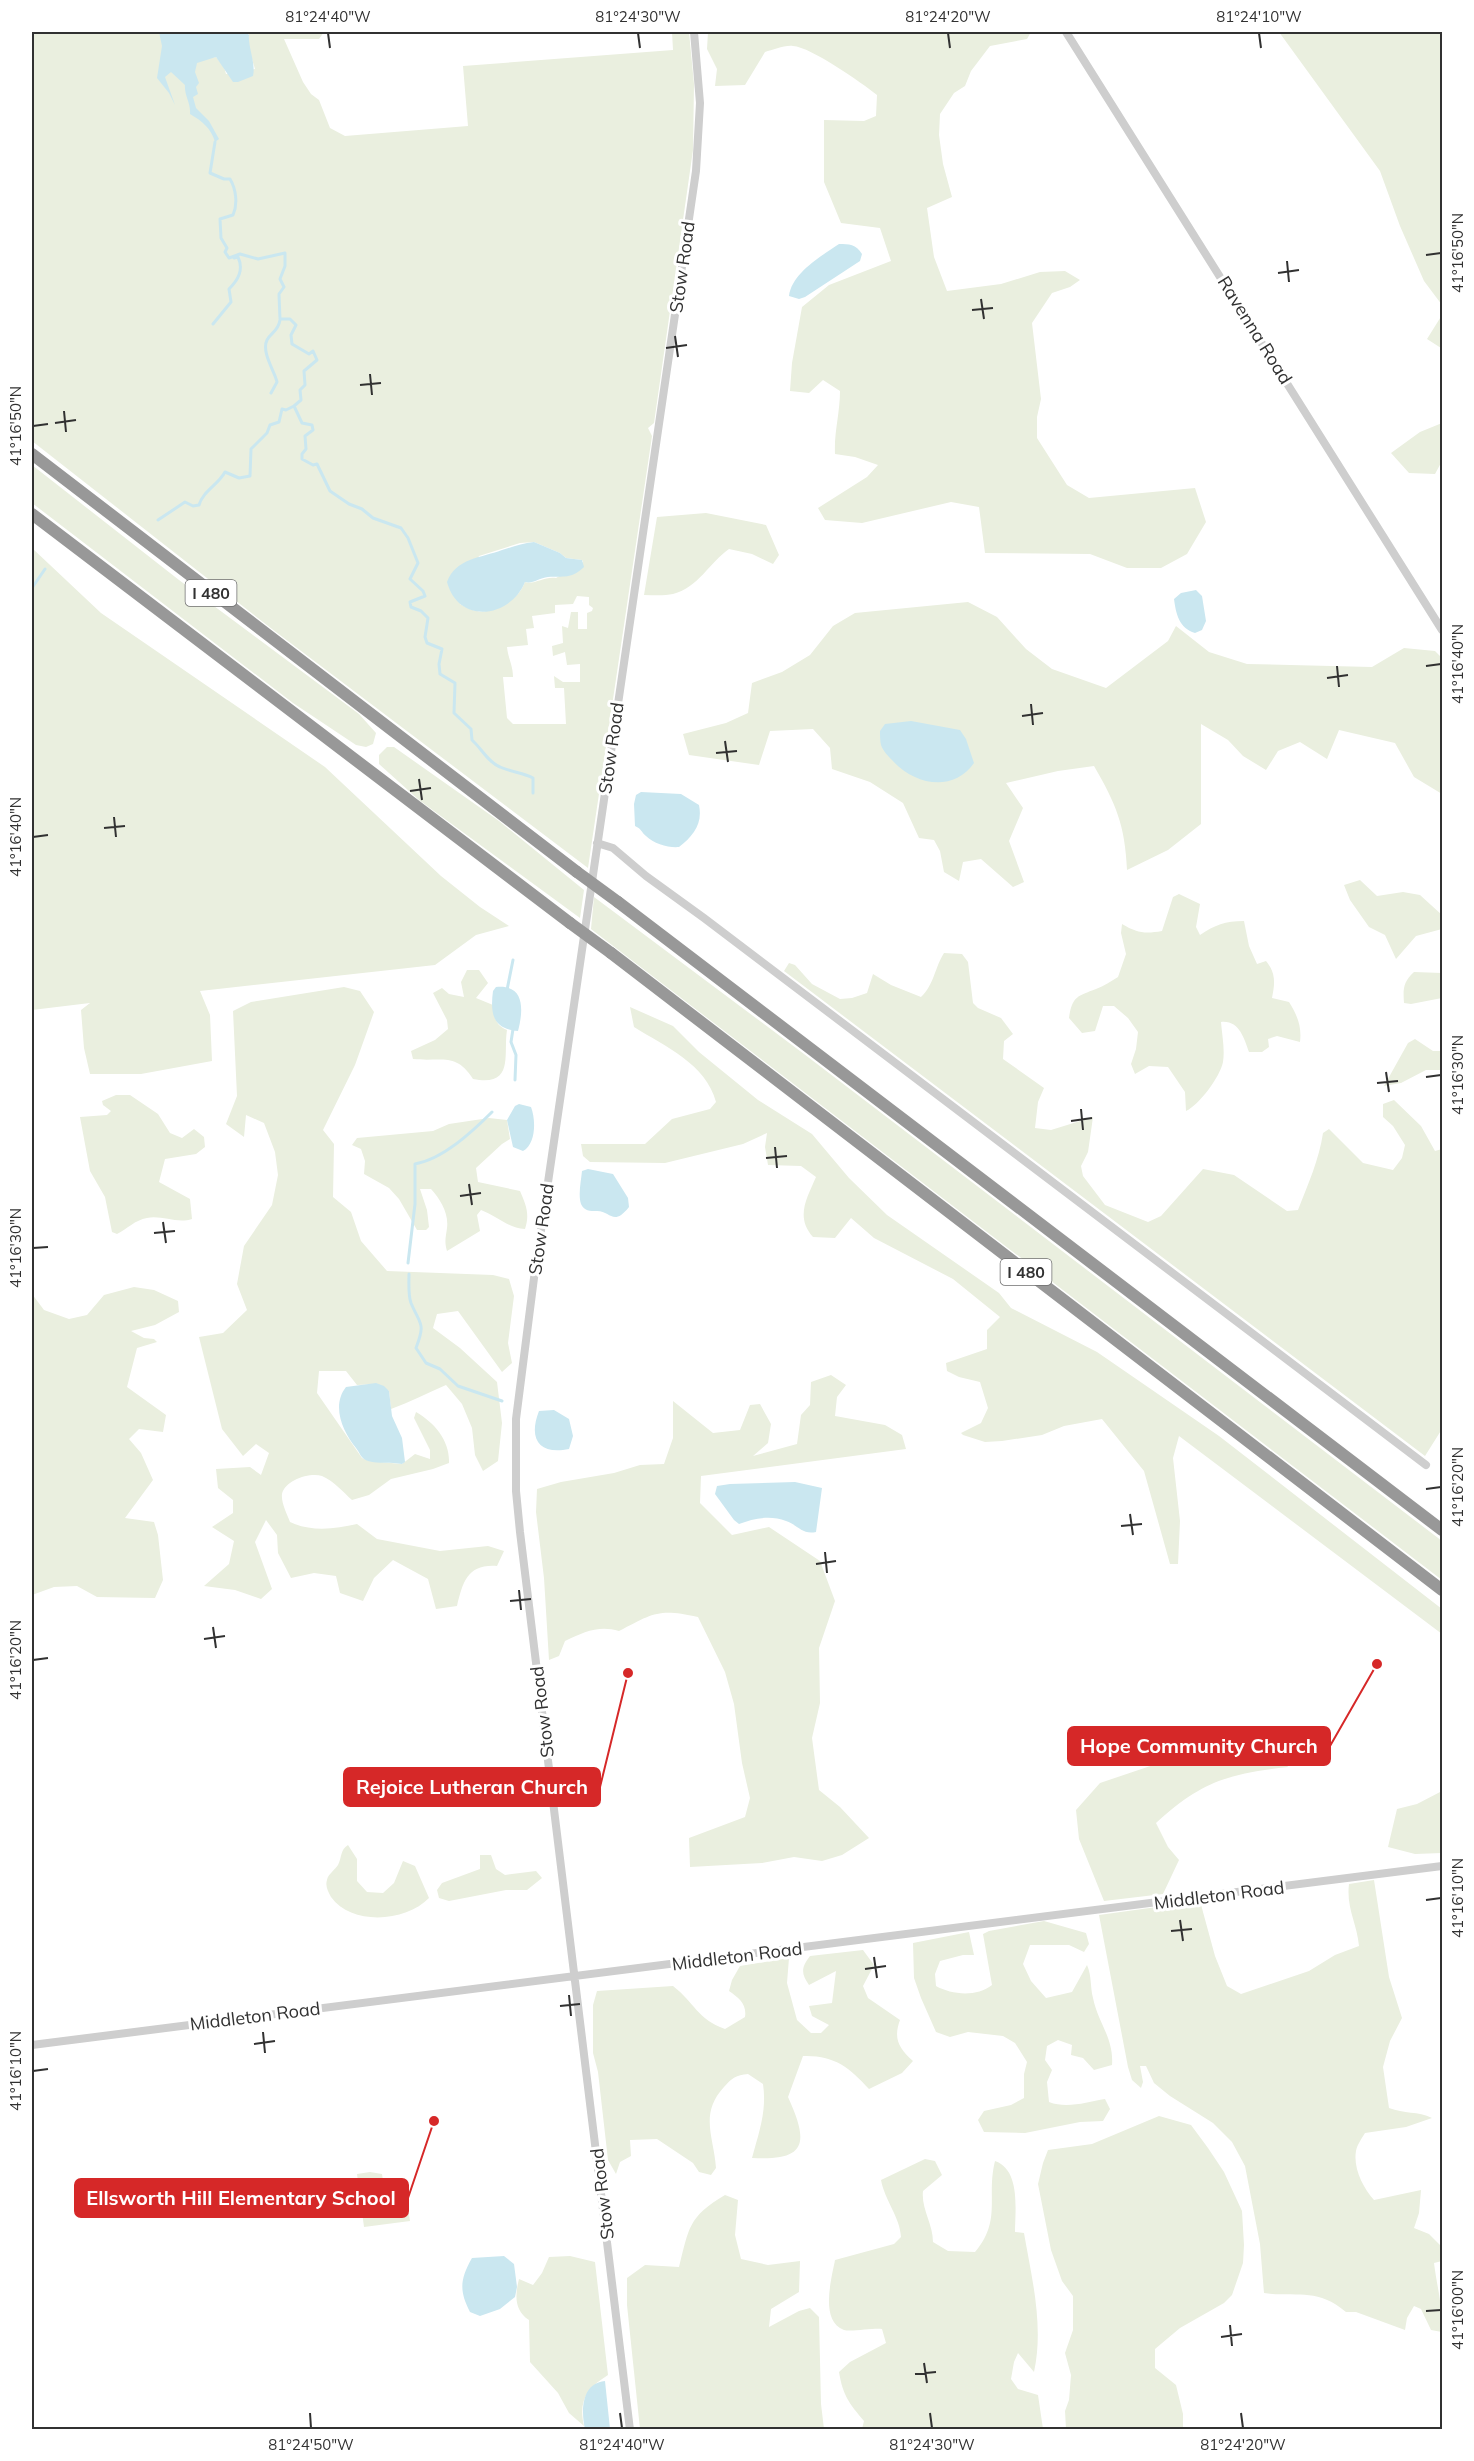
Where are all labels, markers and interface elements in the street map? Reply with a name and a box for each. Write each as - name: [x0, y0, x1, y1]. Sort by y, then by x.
- text: 81°24'40"W: [285, 7, 371, 26]
- text: 81°24'30"W: [595, 7, 681, 26]
- text: 81°24'20"W: [905, 7, 991, 26]
- text: 81°24'10"W: [1216, 7, 1302, 26]
- text: 41°16'50"N: [1448, 213, 1467, 293]
- street label: Stow Road: [664, 220, 700, 314]
- street label: Ravenna Road: [1213, 272, 1297, 388]
- text: 41°16'50"N: [6, 386, 25, 466]
- road number: I 480: [186, 580, 236, 606]
- text: 41°16'40"N: [1448, 624, 1467, 704]
- street label: Stow Road: [593, 701, 629, 795]
- text: 41°16'40"N: [6, 797, 25, 877]
- text: 41°16'30"N: [1448, 1035, 1467, 1115]
- street label: Stow Road: [523, 1182, 559, 1276]
- text: 41°16'30"N: [6, 1208, 25, 1288]
- road number: I 480: [1000, 1259, 1052, 1285]
- text: 41°16'20"N: [1448, 1447, 1467, 1527]
- text: 41°16'20"N: [6, 1620, 25, 1700]
- street label: Stow Road: [525, 1665, 559, 1759]
- callout: Hope Community Church: [1068, 1727, 1330, 1765]
- text: Hope Community Church: [1080, 1733, 1318, 1758]
- callout: Rejoice Lutheran Church: [344, 1768, 600, 1806]
- text: Rejoice Lutheran Church: [356, 1774, 588, 1799]
- text: 41°16'10"N: [1448, 1858, 1467, 1938]
- street label: Middleton Road: [1152, 1876, 1286, 1914]
- street label: Middleton Road: [670, 1937, 804, 1975]
- street label: Middleton Road: [188, 1997, 322, 2035]
- text: 41°16'10"N: [6, 2031, 25, 2111]
- street label: Stow Road: [585, 2147, 619, 2241]
- callout: Ellsworth Hill Elementary School: [75, 2179, 408, 2217]
- text: Ellsworth Hill Elementary School: [86, 2185, 396, 2210]
- text: 41°16'00"N: [1448, 2270, 1467, 2350]
- text: 81°24'50"W: [268, 2435, 354, 2454]
- text: 81°24'40"W: [579, 2435, 665, 2454]
- text: 81°24'30"W: [889, 2435, 975, 2454]
- text: 81°24'20"W: [1200, 2435, 1286, 2454]

